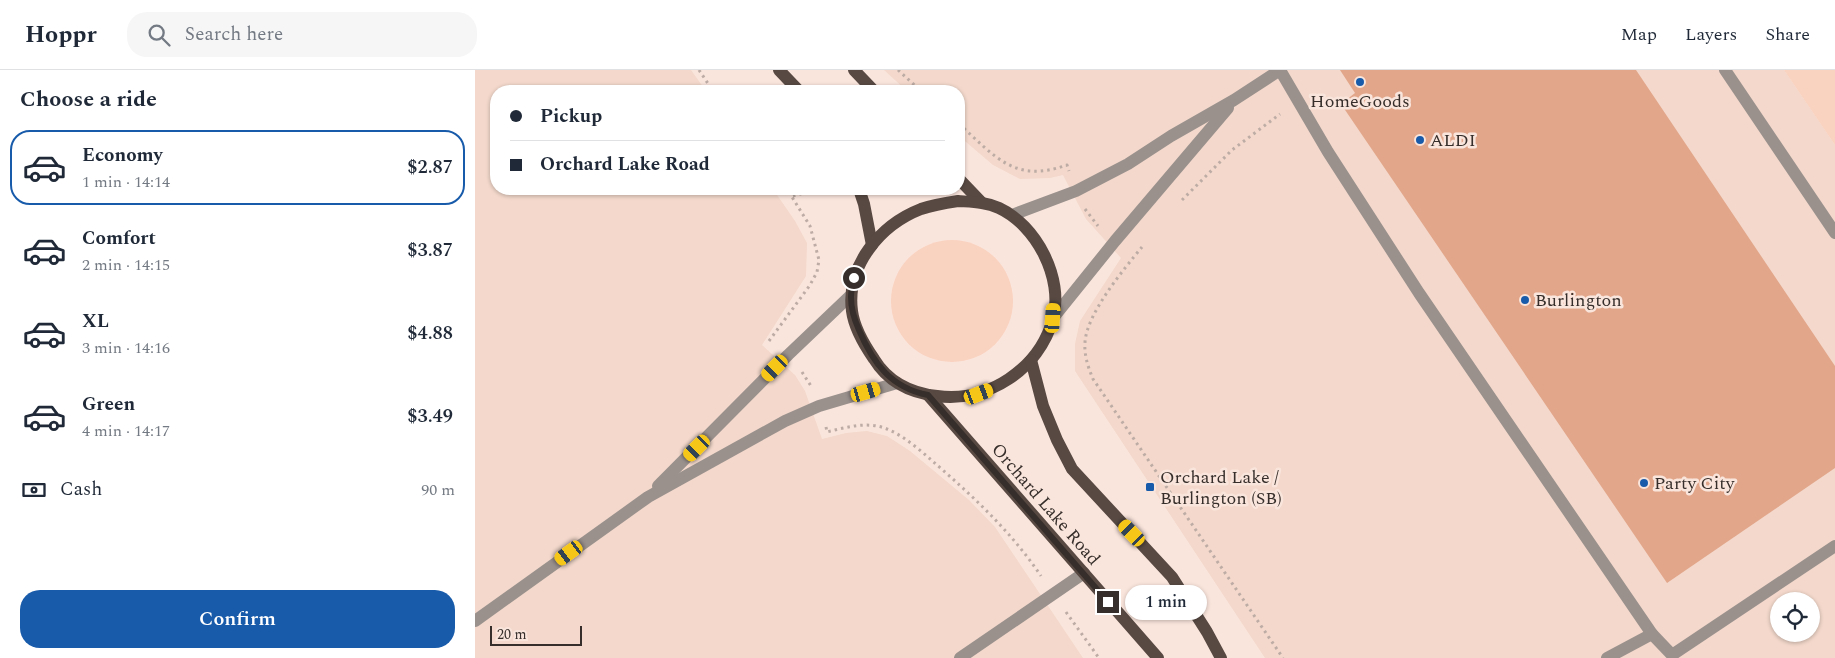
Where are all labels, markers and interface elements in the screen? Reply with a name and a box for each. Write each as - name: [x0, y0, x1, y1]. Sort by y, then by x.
- search box: [127, 12, 477, 57]
- text: Hoppr: [25, 17, 97, 53]
- text: Search here: [185, 20, 283, 49]
- icon: search: [145, 21, 173, 49]
- text: Map: [1621, 21, 1657, 48]
- text: Layers: [1685, 21, 1737, 48]
- text: Share: [1765, 21, 1810, 48]
- marker: HomeGoods: [1354, 76, 1366, 88]
- text: Choose a ride: [20, 83, 157, 116]
- place label: HomeGoods: [1310, 88, 1410, 115]
- text: Pickup: [540, 102, 602, 131]
- place label: ALDI: [1430, 127, 1476, 154]
- marker: ALDI: [1414, 134, 1426, 146]
- text: Economy: [82, 141, 163, 170]
- icon: car: [22, 145, 67, 190]
- text: Orchard Lake Road: [540, 150, 710, 179]
- text: $2.87: [407, 153, 453, 182]
- text: 1 min · 14:14: [82, 170, 170, 194]
- text: Comfort: [82, 224, 156, 253]
- icon: car: [22, 228, 67, 273]
- text: $3.87: [407, 236, 453, 265]
- text: 2 min · 14:15: [82, 253, 170, 277]
- route start: [843, 267, 865, 289]
- place label: Burlington: [1535, 287, 1622, 314]
- marker: Burlington: [1519, 294, 1531, 306]
- car: [1044, 303, 1061, 333]
- text: XL: [82, 307, 109, 336]
- icon: car: [22, 311, 67, 356]
- text: $4.88: [407, 319, 453, 348]
- text: 3 min · 14:16: [82, 336, 170, 360]
- car: [759, 352, 790, 384]
- car: [849, 381, 882, 403]
- car: [962, 382, 995, 406]
- text: Green: [82, 390, 135, 419]
- icon: car: [22, 394, 67, 439]
- text: $3.49: [407, 402, 453, 431]
- text: 4 min · 14:17: [82, 419, 170, 443]
- car: [681, 432, 712, 464]
- street label: Orchard Lake Road: [985, 437, 1107, 572]
- place label: Orchard Lake / Burlington (SB): [1160, 464, 1282, 512]
- place label: Party City: [1654, 470, 1736, 497]
- text: Cash: [60, 475, 102, 504]
- icon: cash: [20, 476, 48, 504]
- marker: Party City: [1638, 477, 1650, 489]
- text: 90 m: [421, 478, 455, 502]
- marker: Orchard Lake / Burlington (SB): [1144, 481, 1156, 493]
- car: [1116, 517, 1147, 549]
- car: [552, 538, 585, 568]
- callout: 1 min: [1125, 584, 1208, 620]
- button: Confirm: [20, 590, 455, 648]
- text: 1 min: [1145, 590, 1187, 614]
- route end: [1097, 591, 1119, 613]
- map controls: [1770, 592, 1820, 642]
- button: locate: [1770, 592, 1820, 642]
- scale bar: [490, 623, 583, 646]
- text: 20 m: [497, 624, 527, 645]

